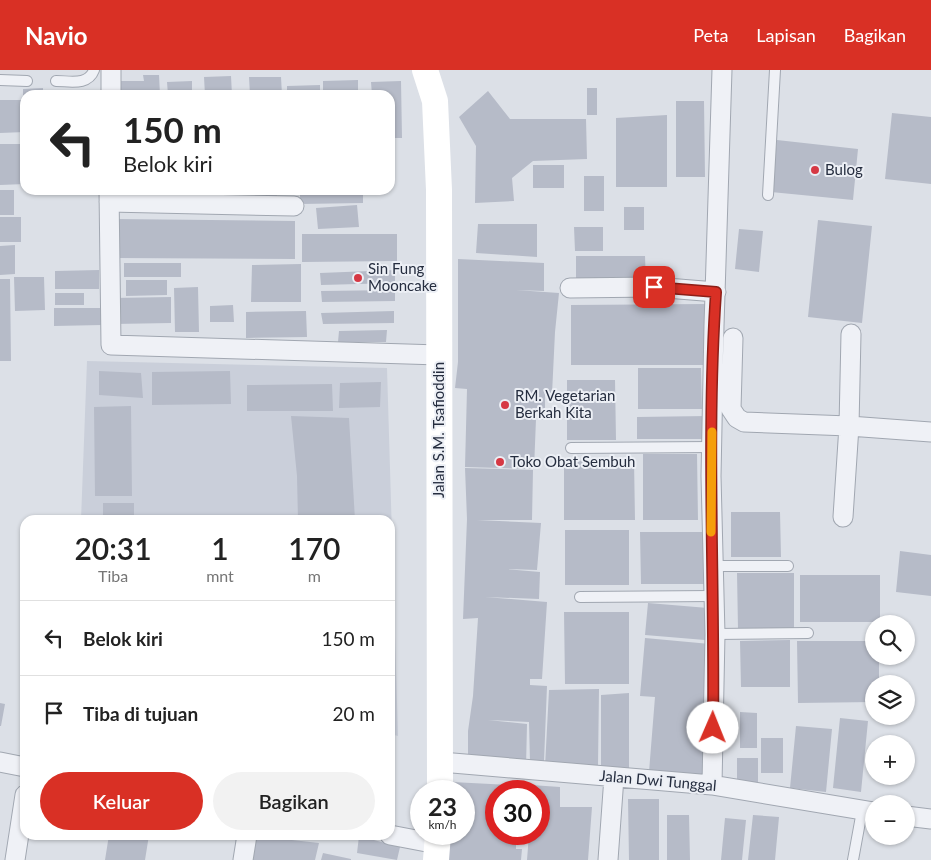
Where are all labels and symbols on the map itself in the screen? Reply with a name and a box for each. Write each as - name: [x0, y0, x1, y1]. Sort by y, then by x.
- place label: Bulog: [825, 160, 863, 178]
- marker: Bulog: [809, 164, 821, 176]
- place label: Sin Fung Mooncake: [368, 259, 437, 294]
- pin: [633, 266, 675, 308]
- marker: Sin Fung Mooncake: [352, 272, 364, 284]
- street label: Jalan S.M. Tsafioddin: [429, 362, 447, 498]
- place label: RM. Vegetarian Berkah Kita: [515, 386, 615, 421]
- marker: RM. Vegetarian Berkah Kita: [499, 399, 511, 411]
- place label: Toko Obat Sembuh: [510, 452, 635, 470]
- marker: Toko Obat Sembuh: [494, 456, 506, 468]
- position arrow: [686, 701, 738, 753]
- street label: Jalan Dwi Tunggal: [599, 766, 717, 794]
- speed limit sign: 30: [485, 780, 550, 845]

